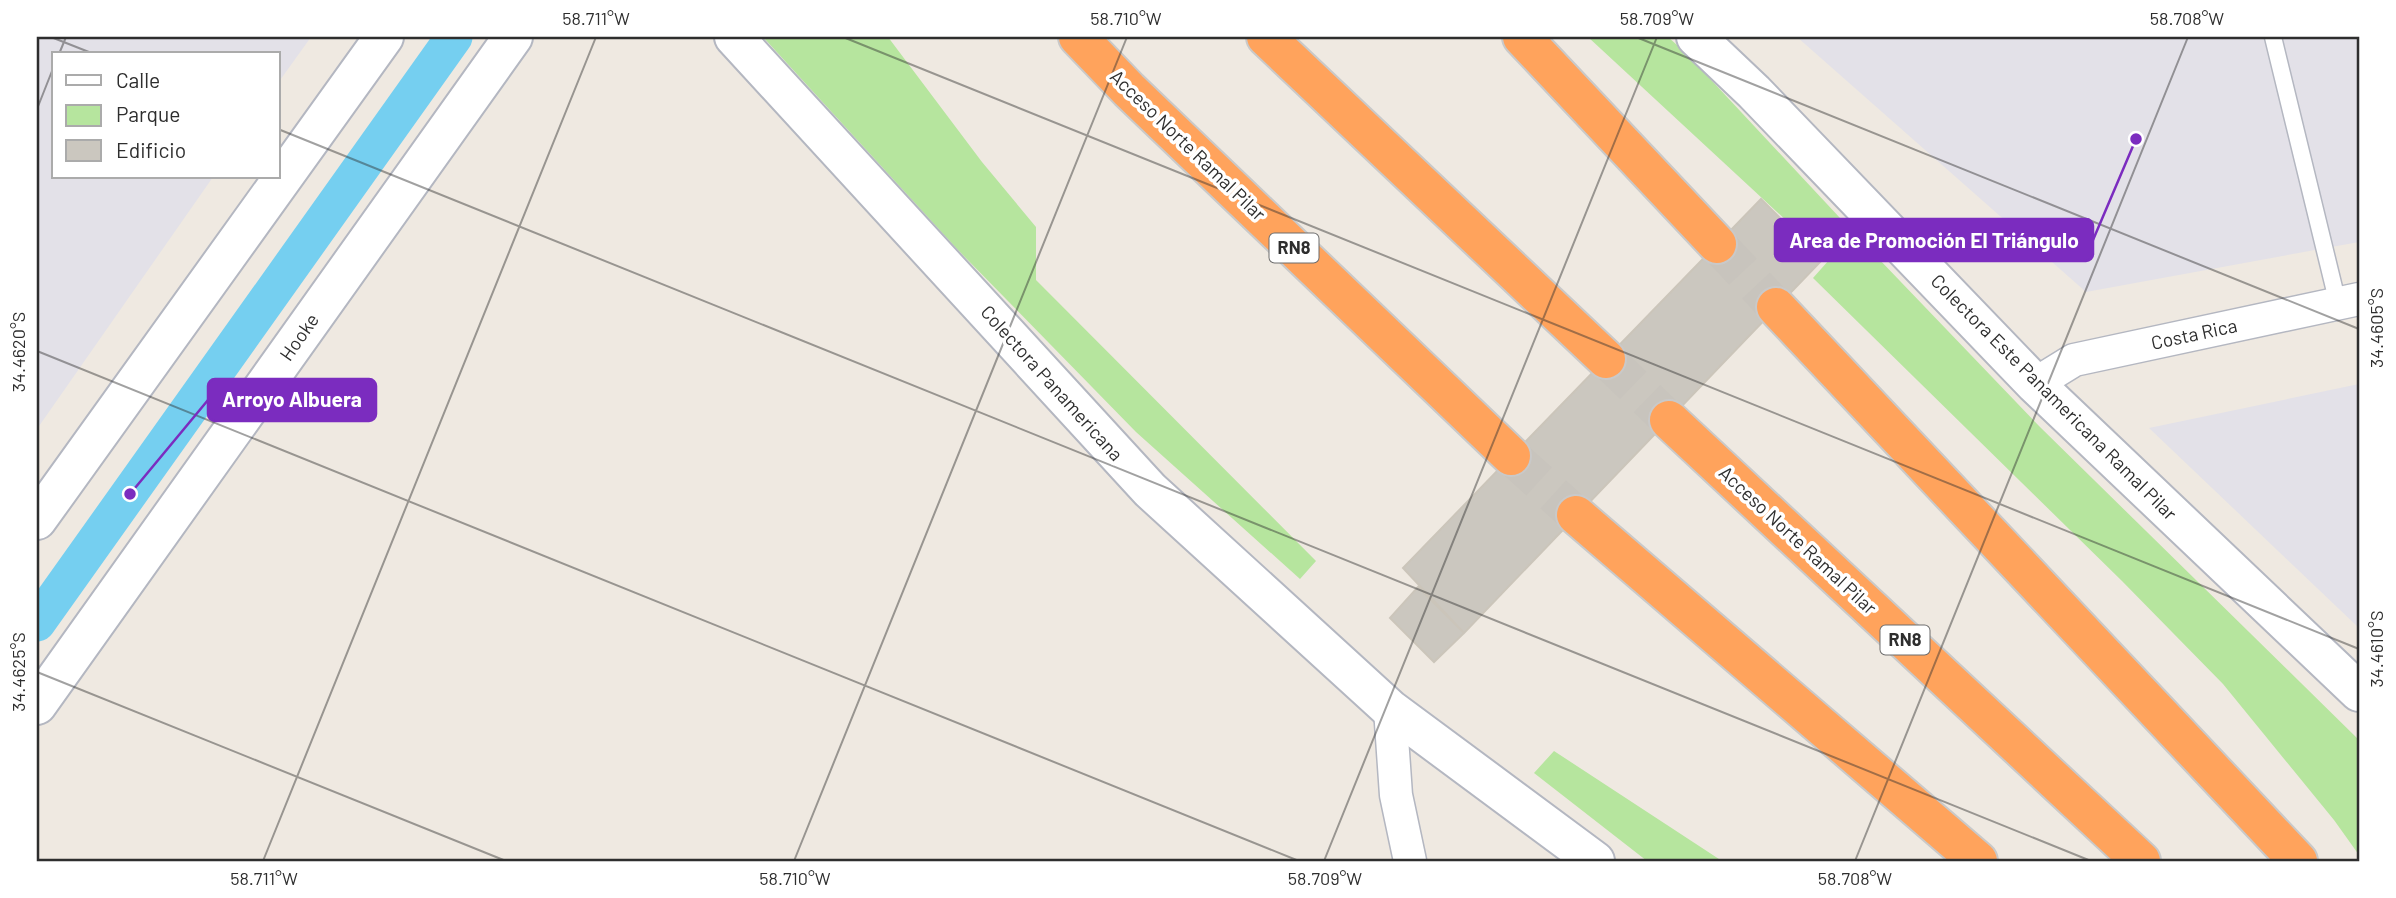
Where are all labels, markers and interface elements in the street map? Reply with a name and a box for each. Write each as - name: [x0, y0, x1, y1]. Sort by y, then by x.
- text: 58.711°W: [562, 7, 630, 29]
- text: 58.710°W: [1090, 7, 1162, 29]
- text: 58.709°W: [1620, 7, 1694, 29]
- text: 58.708°W: [2150, 7, 2224, 29]
- legend: [52, 52, 280, 178]
- street label: Acceso Norte Ramal Pilar: [1106, 64, 1271, 225]
- text: Calle: [116, 67, 160, 92]
- text: Parque: [116, 101, 181, 126]
- text: Edificio: [116, 137, 186, 162]
- callout: Area de Promoción El Triángulo: [1775, 219, 2093, 261]
- text: Area de Promoción El Triángulo: [1789, 227, 2079, 252]
- road number: RN8: [1270, 234, 1318, 262]
- street label: Colectora Este Panamericana Ramal Pilar: [1927, 269, 2182, 525]
- text: 34.4605°S: [2365, 288, 2387, 368]
- street label: Colectora Panamericana: [976, 300, 1128, 465]
- street label: Hooke: [274, 309, 323, 365]
- text: 34.4620°S: [7, 312, 29, 392]
- street label: Costa Rica: [2149, 313, 2239, 354]
- callout: Arroyo Albuera: [208, 379, 376, 421]
- text: Arroyo Albuera: [222, 386, 362, 411]
- street label: Acceso Norte Ramal Pilar: [1715, 461, 1882, 619]
- text: 34.4610°S: [2365, 611, 2387, 687]
- road number: RN8: [1881, 626, 1930, 654]
- text: 34.4625°S: [7, 632, 29, 712]
- text: 58.711°W: [230, 867, 298, 889]
- text: 58.710°W: [759, 867, 831, 889]
- text: 58.709°W: [1288, 867, 1362, 889]
- text: 58.708°W: [1818, 867, 1892, 889]

